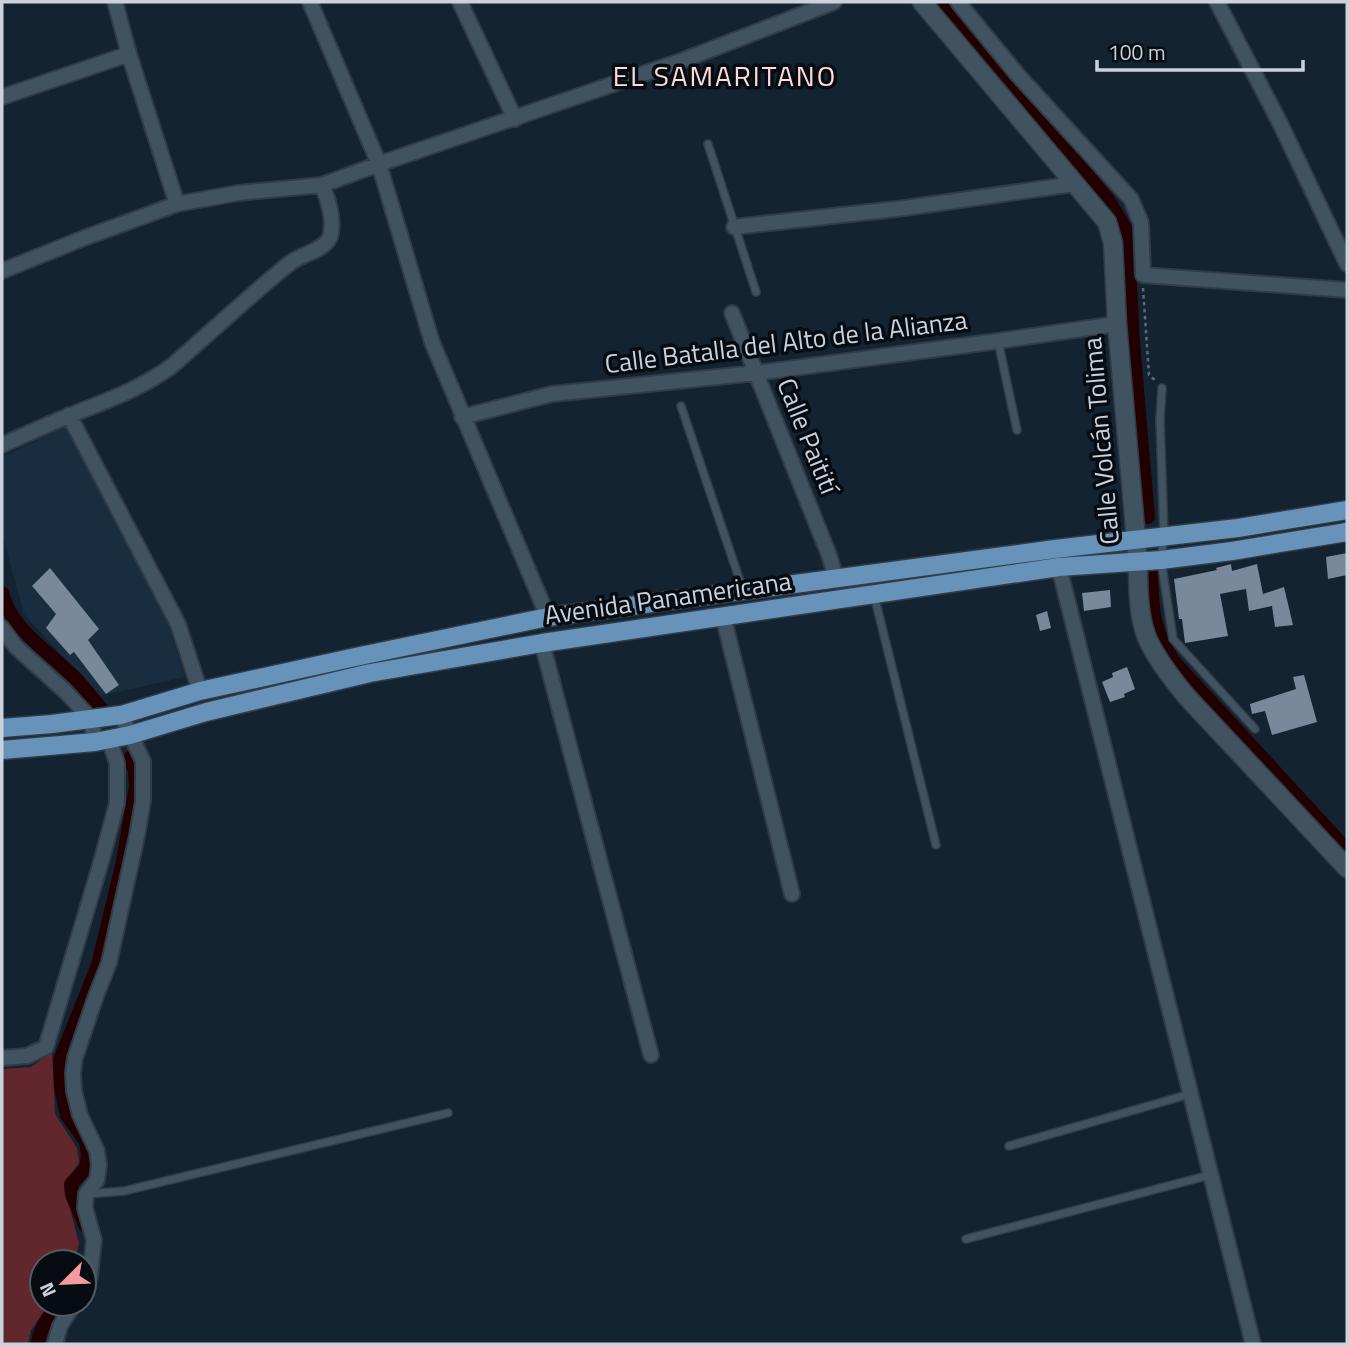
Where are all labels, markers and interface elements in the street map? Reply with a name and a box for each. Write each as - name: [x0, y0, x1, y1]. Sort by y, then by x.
- scale bar: [1097, 28, 1304, 72]
- text: 100 m: [1108, 36, 1165, 68]
- district label: EL SAMARITANO: [613, 54, 837, 97]
- street label: Calle Batalla del Alto de la Alianza: [602, 300, 969, 383]
- street label: Calle Volcán Tolima: [1072, 336, 1129, 546]
- street label: Calle Paitití: [768, 372, 850, 502]
- street label: Avenida Panamericana: [542, 561, 794, 634]
- north arrow: [28, 1248, 98, 1318]
- text: N: [31, 1278, 63, 1302]

